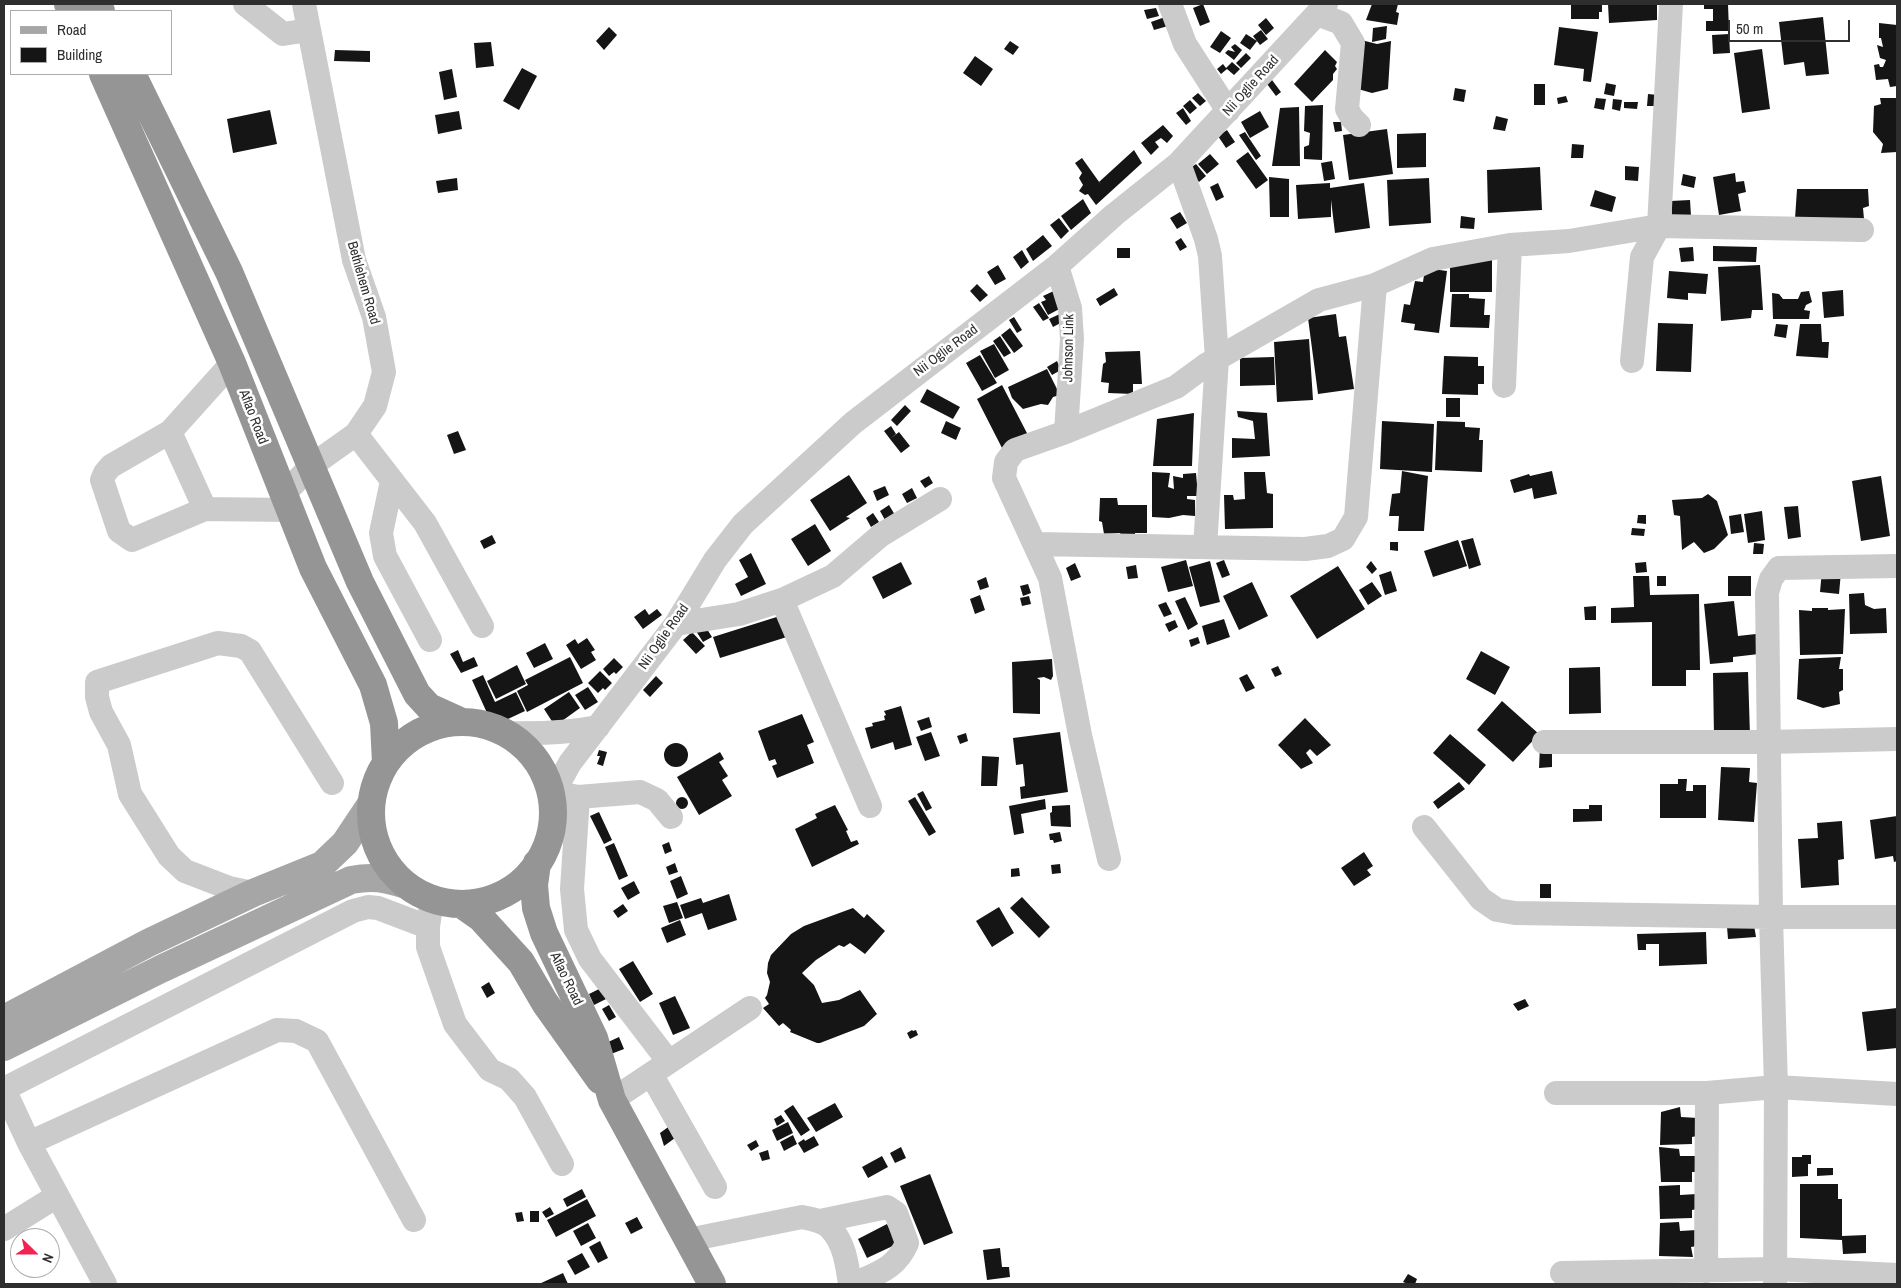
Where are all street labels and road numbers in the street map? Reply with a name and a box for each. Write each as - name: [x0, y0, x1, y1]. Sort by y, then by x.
- street label: Nii Oglie Road: [1219, 52, 1283, 120]
- street label: Bethlehem Road: [343, 240, 383, 326]
- street label: Johnson Link: [1060, 314, 1078, 382]
- street label: Nii Oglie Road: [911, 321, 981, 381]
- street label: Aflao Road: [235, 387, 271, 447]
- street label: Nii Oglie Road: [635, 601, 693, 673]
- street label: Aflao Road: [546, 950, 586, 1008]

